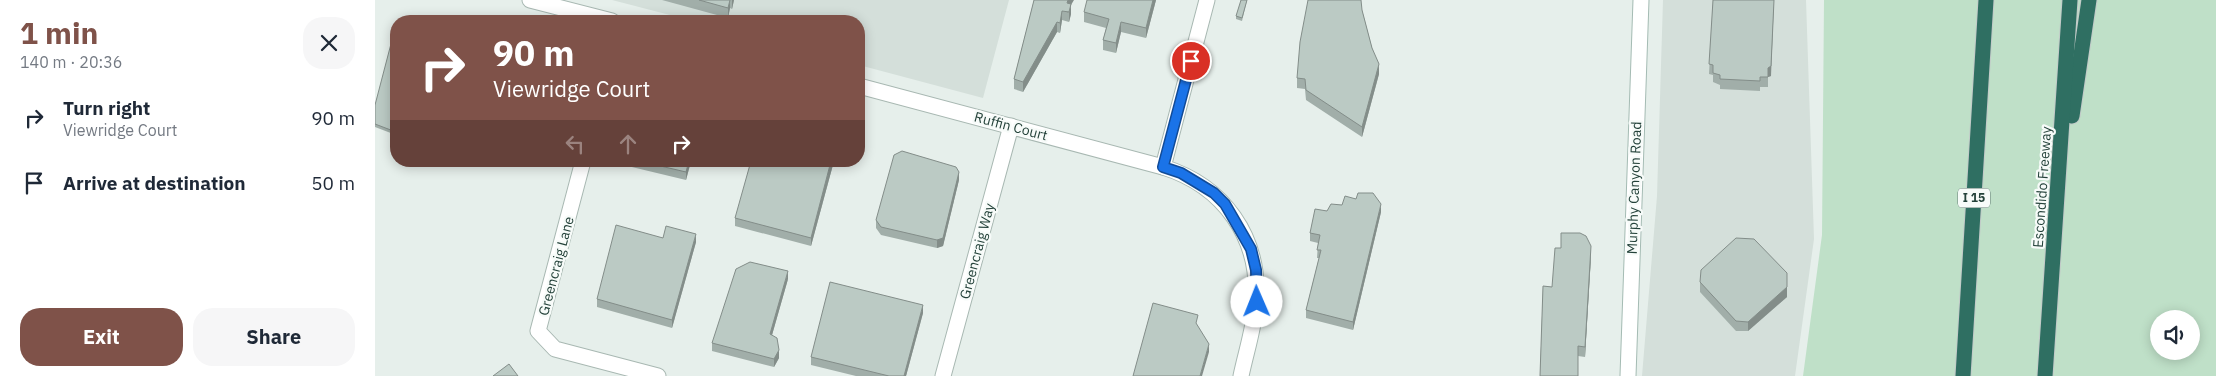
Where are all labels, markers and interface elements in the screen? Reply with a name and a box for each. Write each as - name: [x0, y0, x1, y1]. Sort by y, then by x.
- text: 1 min: [20, 13, 98, 52]
- button: close: [303, 17, 355, 69]
- text: 90 m: [493, 30, 575, 76]
- icon: right: [410, 35, 475, 100]
- pin: [1170, 40, 1212, 82]
- icon: arrive: [1177, 47, 1205, 75]
- text: 140 m · 20:36: [20, 52, 122, 72]
- text: Viewridge Court: [493, 74, 650, 103]
- text: Turn right: [63, 96, 150, 120]
- icon: right: [20, 104, 48, 132]
- text: 90 m: [311, 106, 355, 130]
- street label: Ruffin Court: [972, 108, 1050, 144]
- text: Viewridge Court: [63, 120, 177, 140]
- street label: Murphy Canyon Road: [1623, 121, 1645, 255]
- street label: Escondido Freeway: [2029, 126, 2055, 248]
- icon: left: [561, 130, 589, 158]
- icon: ahead: [614, 130, 642, 158]
- icon: right: [667, 130, 695, 158]
- icon: arrive: [20, 169, 48, 197]
- text: Arrive at destination: [63, 171, 246, 195]
- text: 50 m: [311, 171, 355, 195]
- road number: I 15: [1958, 188, 1990, 208]
- street label: Greencraig Way: [956, 201, 998, 301]
- street label: Greencraig Lane: [534, 214, 578, 318]
- position arrow: [1230, 275, 1282, 327]
- button: Exit: [20, 308, 183, 366]
- button: Share: [193, 308, 355, 366]
- map controls: [2150, 310, 2200, 360]
- button: sound: [2150, 310, 2200, 360]

